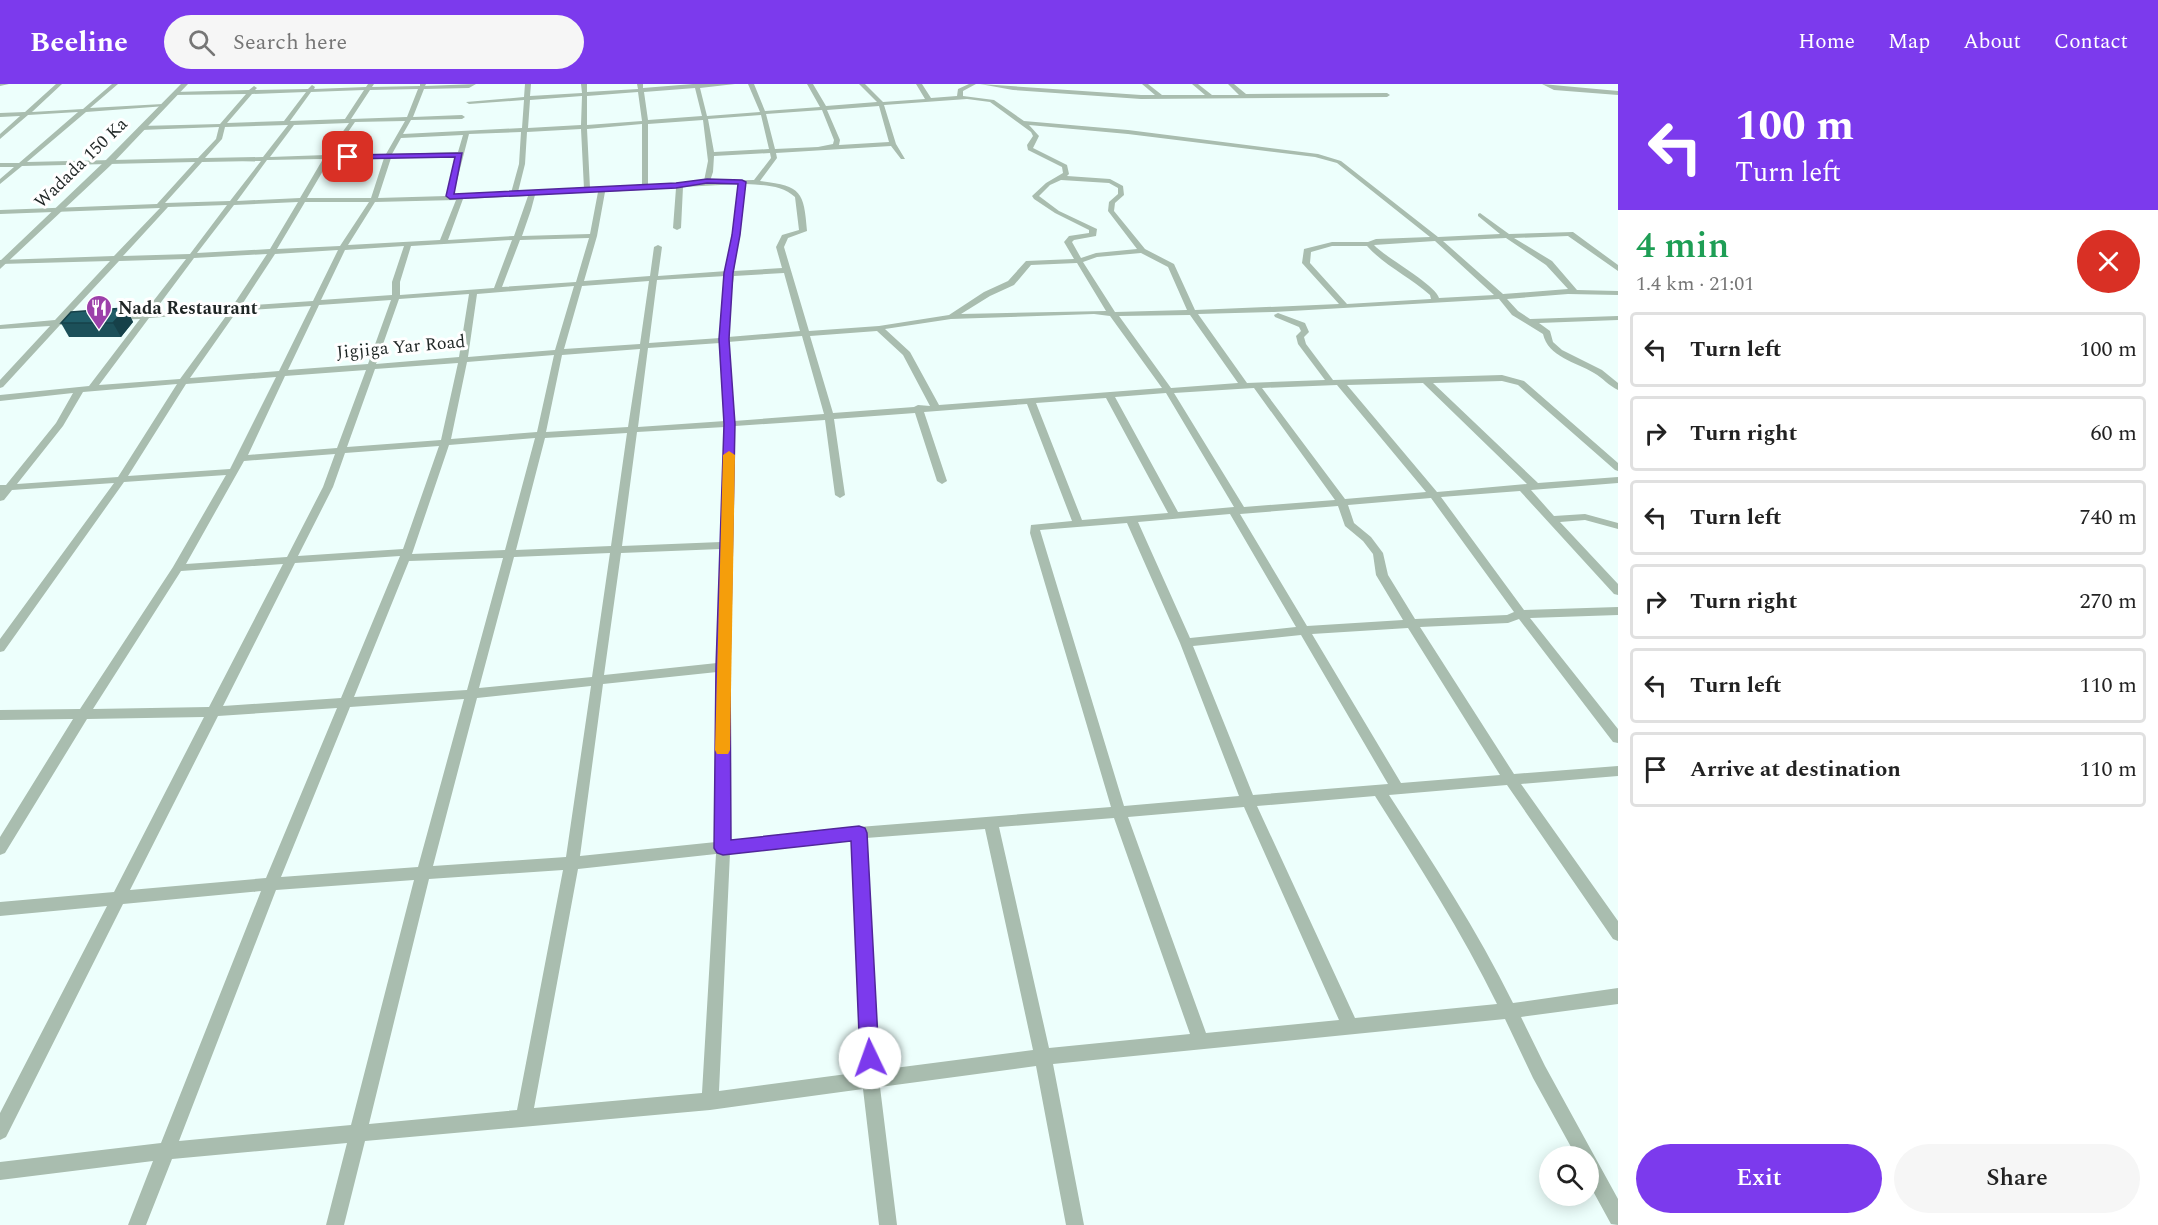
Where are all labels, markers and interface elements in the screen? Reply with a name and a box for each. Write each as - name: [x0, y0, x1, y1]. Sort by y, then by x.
- search box: [164, 15, 584, 69]
- text: Beeline: [30, 21, 128, 64]
- icon: search: [185, 26, 218, 59]
- text: Search here: [233, 26, 347, 59]
- text: Home: [1798, 26, 1855, 58]
- text: Map: [1888, 26, 1930, 58]
- text: About: [1963, 26, 2021, 58]
- text: Contact: [2054, 26, 2128, 58]
- text: 100 m: [1735, 95, 1854, 158]
- icon: left: [1636, 108, 1714, 186]
- street label: Wadada 150 Ka: [28, 111, 134, 215]
- pin: [322, 131, 373, 182]
- icon: arrive: [331, 140, 364, 173]
- text: Turn left: [1735, 152, 1841, 194]
- text: 4 min: [1636, 219, 1729, 274]
- button: close: [2077, 230, 2140, 293]
- text: 1.4 km · 21:01: [1636, 269, 1754, 299]
- restaurant icon: Nada Restaurant: [84, 293, 114, 331]
- place label: Nada Restaurant: [118, 295, 258, 322]
- street label: Jigjiga Yar Road: [335, 328, 467, 366]
- icon: left: [1639, 333, 1672, 366]
- text: Turn left: [1690, 333, 1782, 366]
- text: 100 m: [2080, 333, 2137, 366]
- icon: right: [1639, 417, 1672, 450]
- text: Turn right: [1690, 417, 1797, 450]
- text: 60 m: [2091, 417, 2137, 450]
- icon: left: [1639, 501, 1672, 534]
- text: Turn left: [1690, 501, 1782, 534]
- text: 740 m: [2080, 501, 2137, 534]
- icon: right: [1639, 585, 1672, 618]
- text: Turn right: [1690, 585, 1797, 618]
- text: 270 m: [2080, 585, 2137, 618]
- icon: left: [1639, 669, 1672, 702]
- text: Turn left: [1690, 669, 1782, 702]
- text: 110 m: [2080, 669, 2137, 702]
- icon: arrive: [1639, 753, 1672, 786]
- text: Arrive at destination: [1690, 753, 1901, 786]
- text: 110 m: [2080, 753, 2137, 786]
- position arrow: [838, 1026, 902, 1090]
- button: Exit: [1636, 1144, 1882, 1213]
- button: Share: [1894, 1144, 2140, 1213]
- map controls: [1539, 1146, 1599, 1206]
- button: search: [1539, 1146, 1599, 1206]

